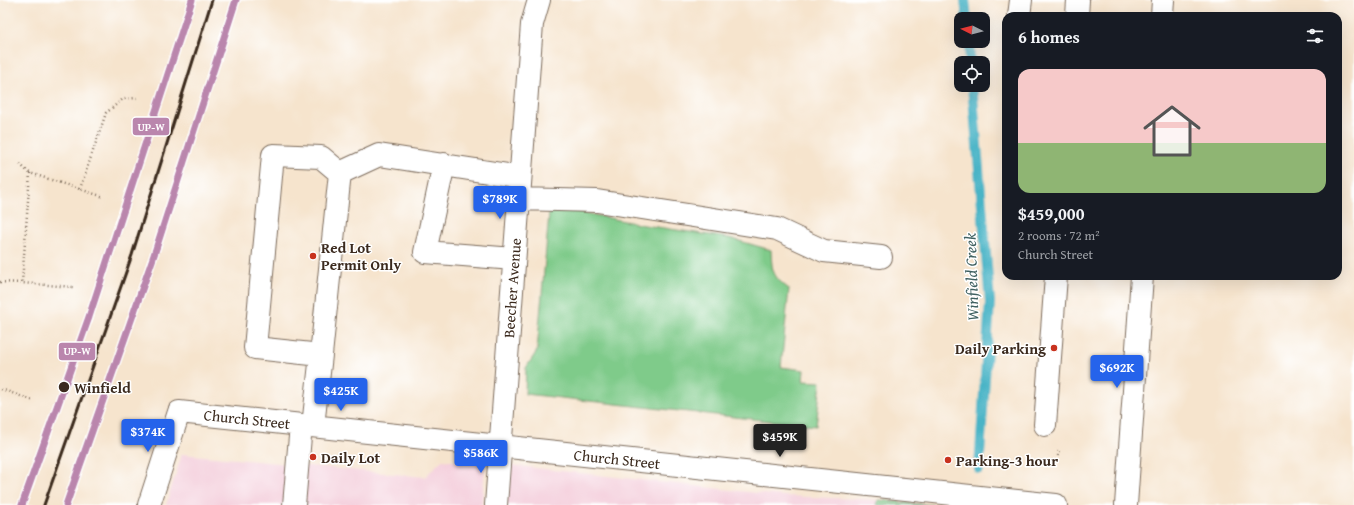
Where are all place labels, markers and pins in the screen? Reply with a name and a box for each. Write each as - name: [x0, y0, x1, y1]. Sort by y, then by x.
- pin: $789K: [472, 186, 528, 220]
- place label: Red Lot Permit Only: [321, 237, 401, 275]
- marker: Red Lot Permit Only: [308, 251, 318, 261]
- place label: Daily Parking: [955, 338, 1046, 359]
- marker: Daily Parking: [1049, 343, 1059, 353]
- pin: $692K: [1089, 355, 1145, 389]
- place label: Winfield: [74, 377, 131, 398]
- pin: $425K: [313, 378, 369, 412]
- marker: Winfield: [57, 380, 71, 394]
- pin: $374K: [120, 419, 176, 453]
- pin: $459K: [752, 424, 808, 458]
- pin: $586K: [453, 440, 509, 474]
- place label: Daily Lot: [321, 447, 381, 468]
- place label: Parking-3 hour: [956, 450, 1058, 471]
- marker: Daily Lot: [308, 452, 318, 462]
- marker: Parking-3 hour: [943, 455, 953, 465]

